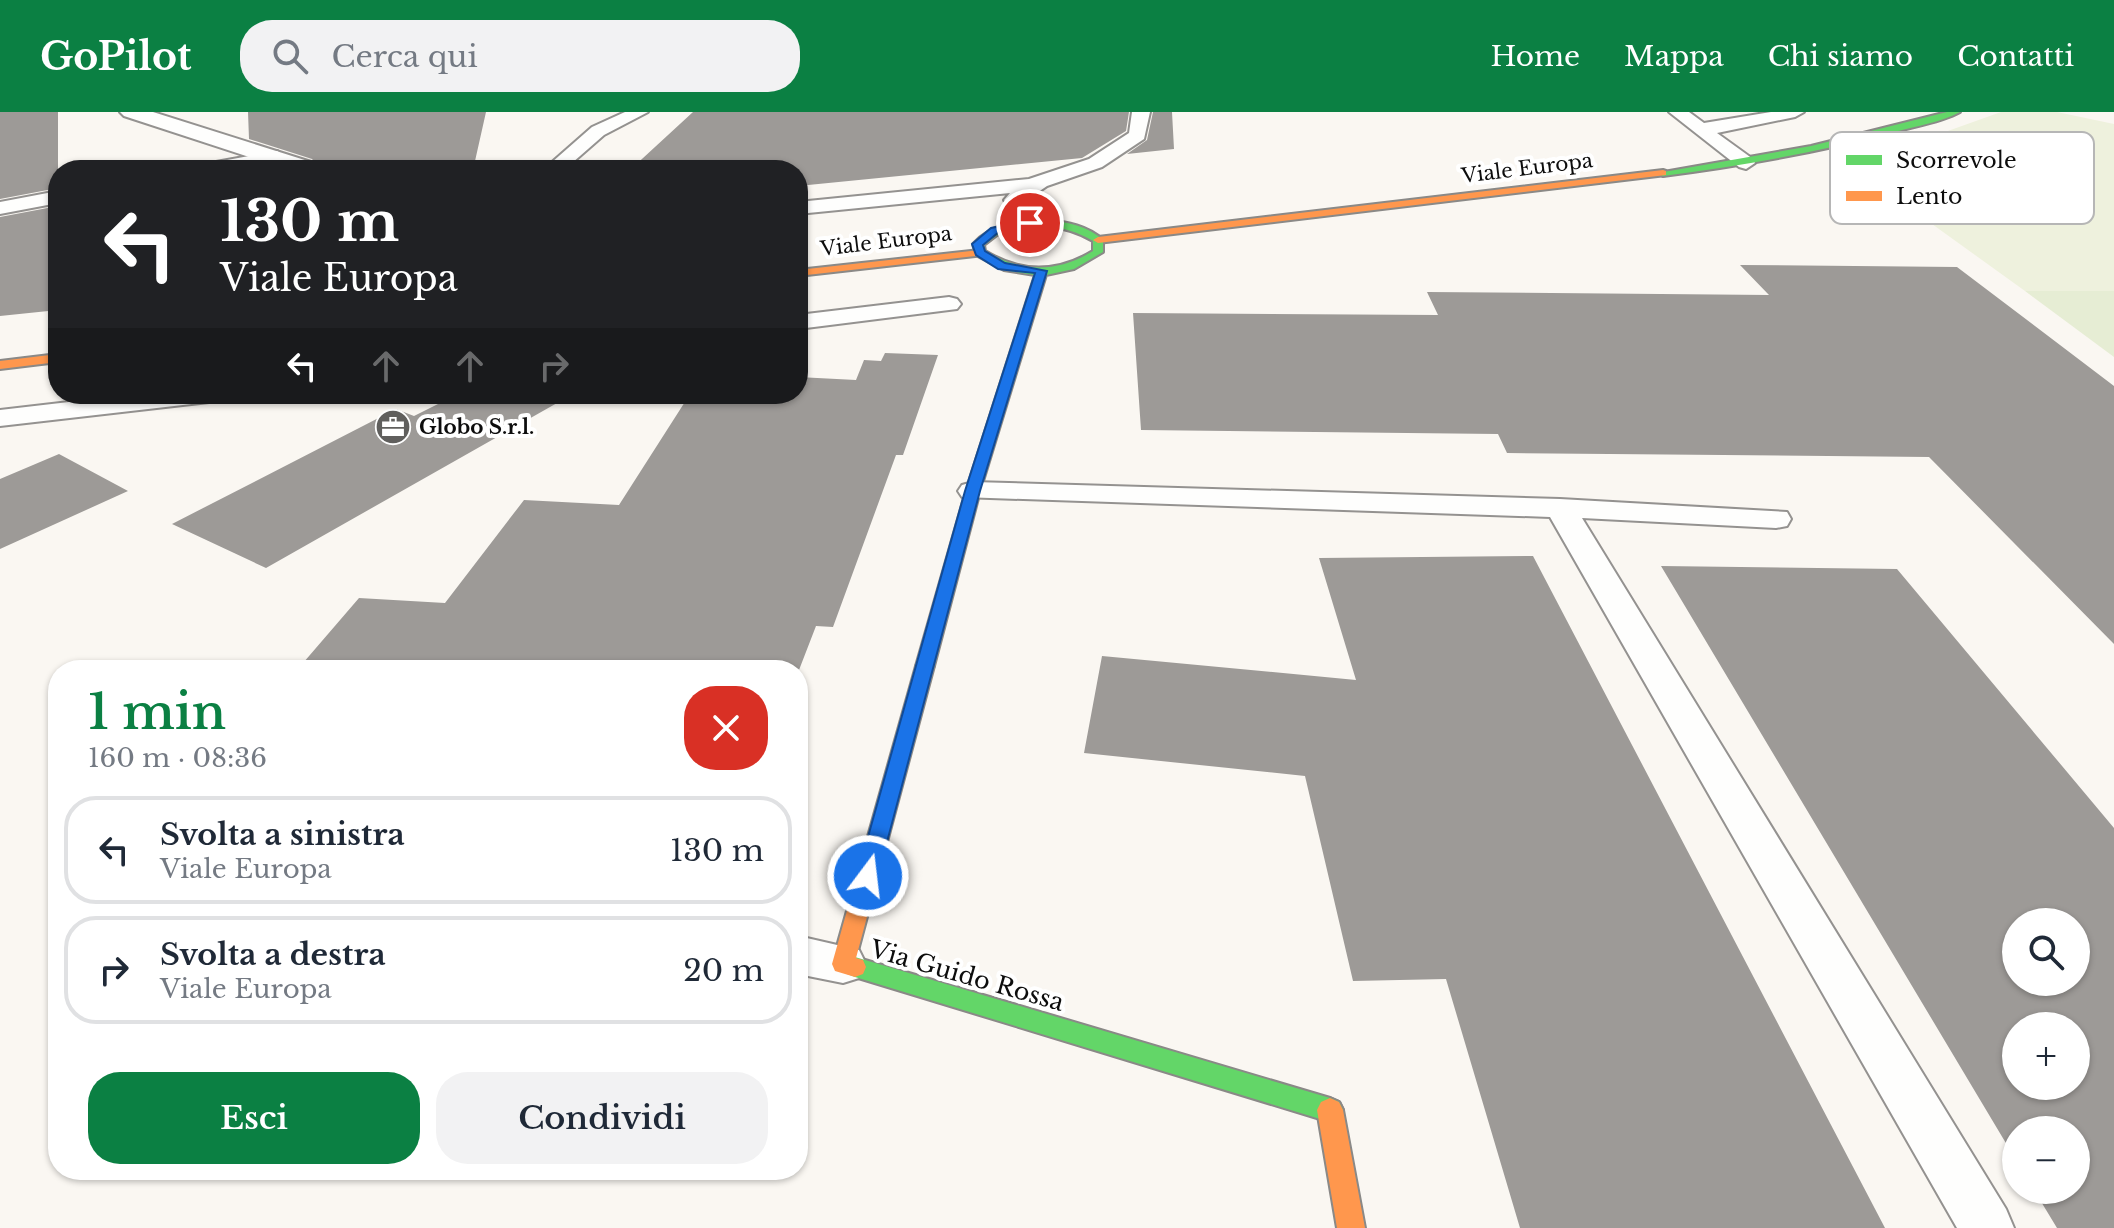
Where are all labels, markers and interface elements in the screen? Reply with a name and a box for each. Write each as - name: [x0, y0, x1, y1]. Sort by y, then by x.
- search box: [240, 20, 800, 92]
- text: GoPilot: [40, 33, 192, 80]
- icon: search: [268, 34, 312, 78]
- text: Cerca qui: [332, 38, 478, 75]
- text: Home: [1491, 39, 1580, 74]
- text: Mappa: [1624, 39, 1724, 74]
- text: Chi siamo: [1768, 39, 1913, 74]
- text: Contatti: [1957, 39, 2074, 74]
- legend: [1830, 132, 2094, 224]
- text: Scorrevole: [1896, 147, 2017, 174]
- street label: Viale Europa: [1459, 148, 1595, 188]
- text: Lento: [1896, 183, 1962, 210]
- text: 130 m: [220, 187, 399, 256]
- pin: [996, 189, 1064, 257]
- icon: left: [88, 192, 192, 296]
- icon: arrive: [1008, 201, 1052, 245]
- street label: Viale Europa: [818, 221, 954, 261]
- text: Viale Europa: [220, 256, 458, 301]
- icon: left: [280, 344, 324, 388]
- icon: ahead: [364, 344, 408, 388]
- icon: ahead: [448, 344, 492, 388]
- icon: right: [532, 344, 576, 388]
- office icon: Globo S.r.l.: [374, 408, 412, 446]
- place label: Globo S.r.l.: [419, 415, 534, 439]
- text: 1 min: [88, 682, 226, 742]
- button: close: [684, 686, 768, 770]
- text: 160 m · 08:36: [88, 742, 267, 774]
- text: Svolta a sinistra: [160, 816, 405, 853]
- icon: left: [92, 828, 136, 872]
- text: 130 m: [670, 832, 764, 869]
- position arrow: [826, 834, 910, 918]
- text: Viale Europa: [160, 853, 332, 885]
- map controls: [2002, 908, 2090, 1204]
- button: search: [2002, 908, 2090, 996]
- street label: Via Guido Rossa: [866, 934, 1068, 1017]
- text: Svolta a destra: [160, 936, 386, 973]
- icon: right: [92, 948, 136, 992]
- text: 20 m: [683, 952, 764, 989]
- text: Viale Europa: [160, 973, 332, 1005]
- button: +: [2002, 1012, 2090, 1100]
- button: Esci: [88, 1072, 420, 1164]
- button: Condividi: [436, 1072, 768, 1164]
- button: −: [2002, 1116, 2090, 1204]

